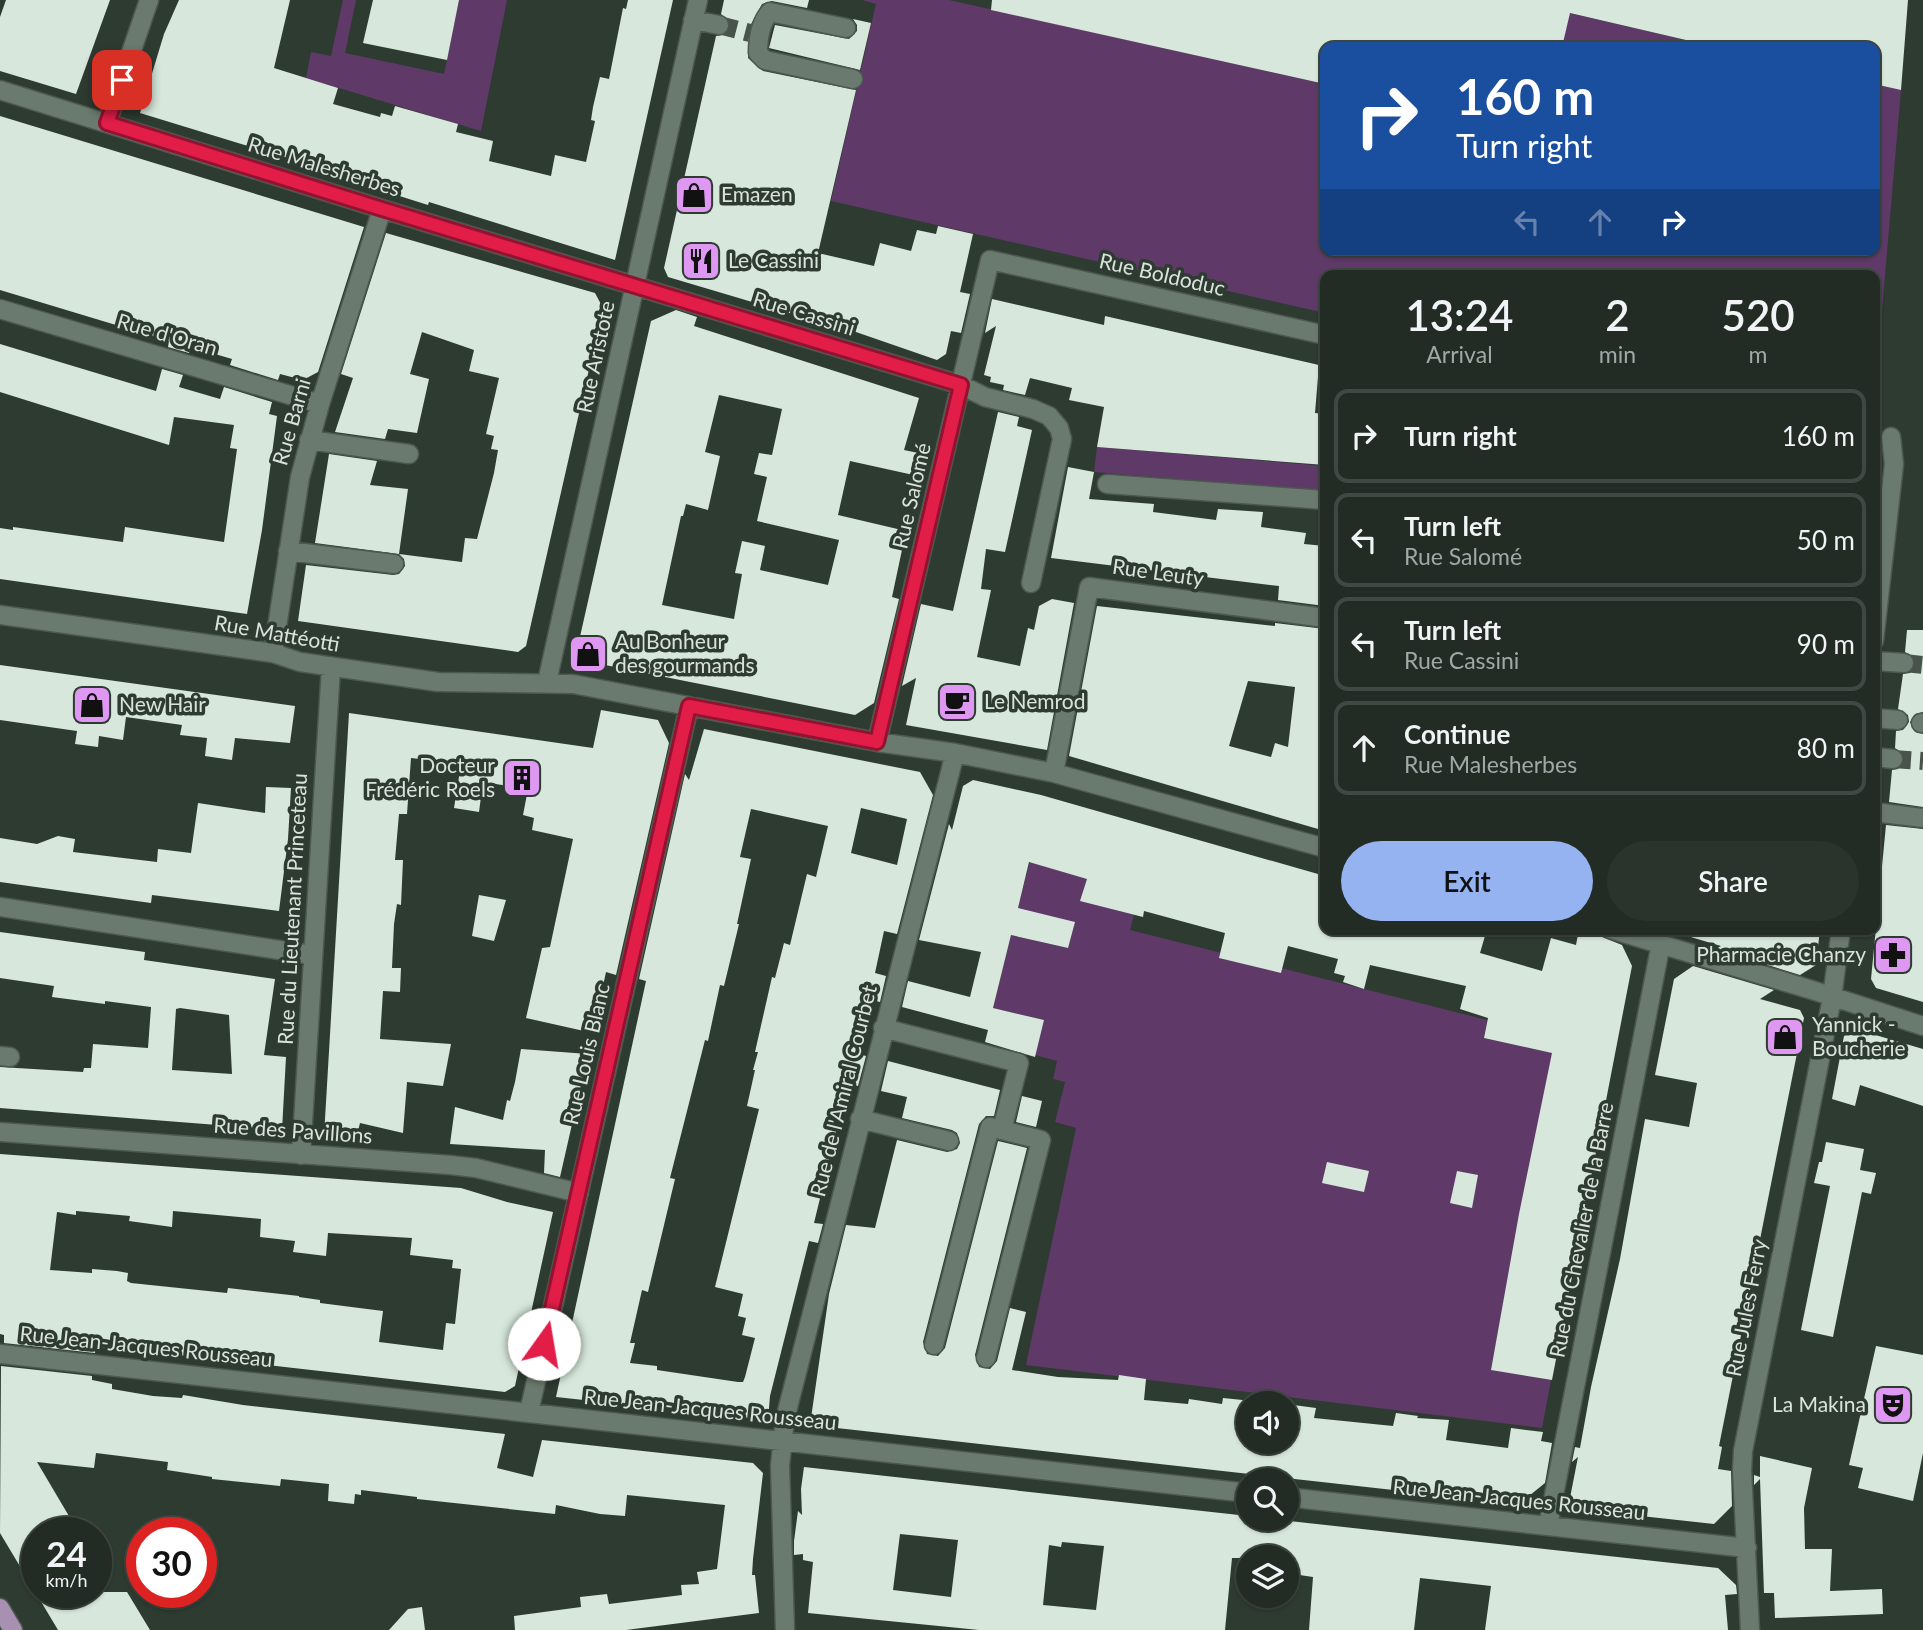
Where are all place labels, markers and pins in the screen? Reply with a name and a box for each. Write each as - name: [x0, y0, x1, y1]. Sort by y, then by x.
- pin: [92, 50, 152, 110]
- shop icon: Emazen: [673, 174, 715, 216]
- place label: Emazen: [721, 181, 793, 206]
- restaurant icon: Le Cassini: [680, 240, 722, 282]
- place label: Le Cassini: [728, 247, 819, 272]
- place label: Au Bonheur des gourmands: [615, 628, 755, 677]
- shop icon: Au Bonheur des gourmands: [567, 633, 609, 675]
- cafe icon: Le Nemrod: [936, 681, 978, 723]
- shop icon: New Hair: [71, 684, 113, 726]
- place label: Le Nemrod: [984, 688, 1085, 713]
- place label: New Hair: [119, 691, 206, 716]
- place label: Docteur Frédéric Roels: [365, 752, 495, 801]
- building icon: Docteur Frédéric Roels: [501, 757, 543, 799]
- pharmacy icon: Pharmacie Chanzy: [1872, 934, 1914, 976]
- place label: Pharmacie Chanzy: [1696, 941, 1866, 966]
- place label: Yannick - Boucherie: [1812, 1011, 1906, 1060]
- shop icon: Yannick - Boucherie: [1764, 1016, 1806, 1058]
- theatre icon: La Makina: [1872, 1384, 1914, 1426]
- place label: La Makina: [1772, 1391, 1866, 1416]

